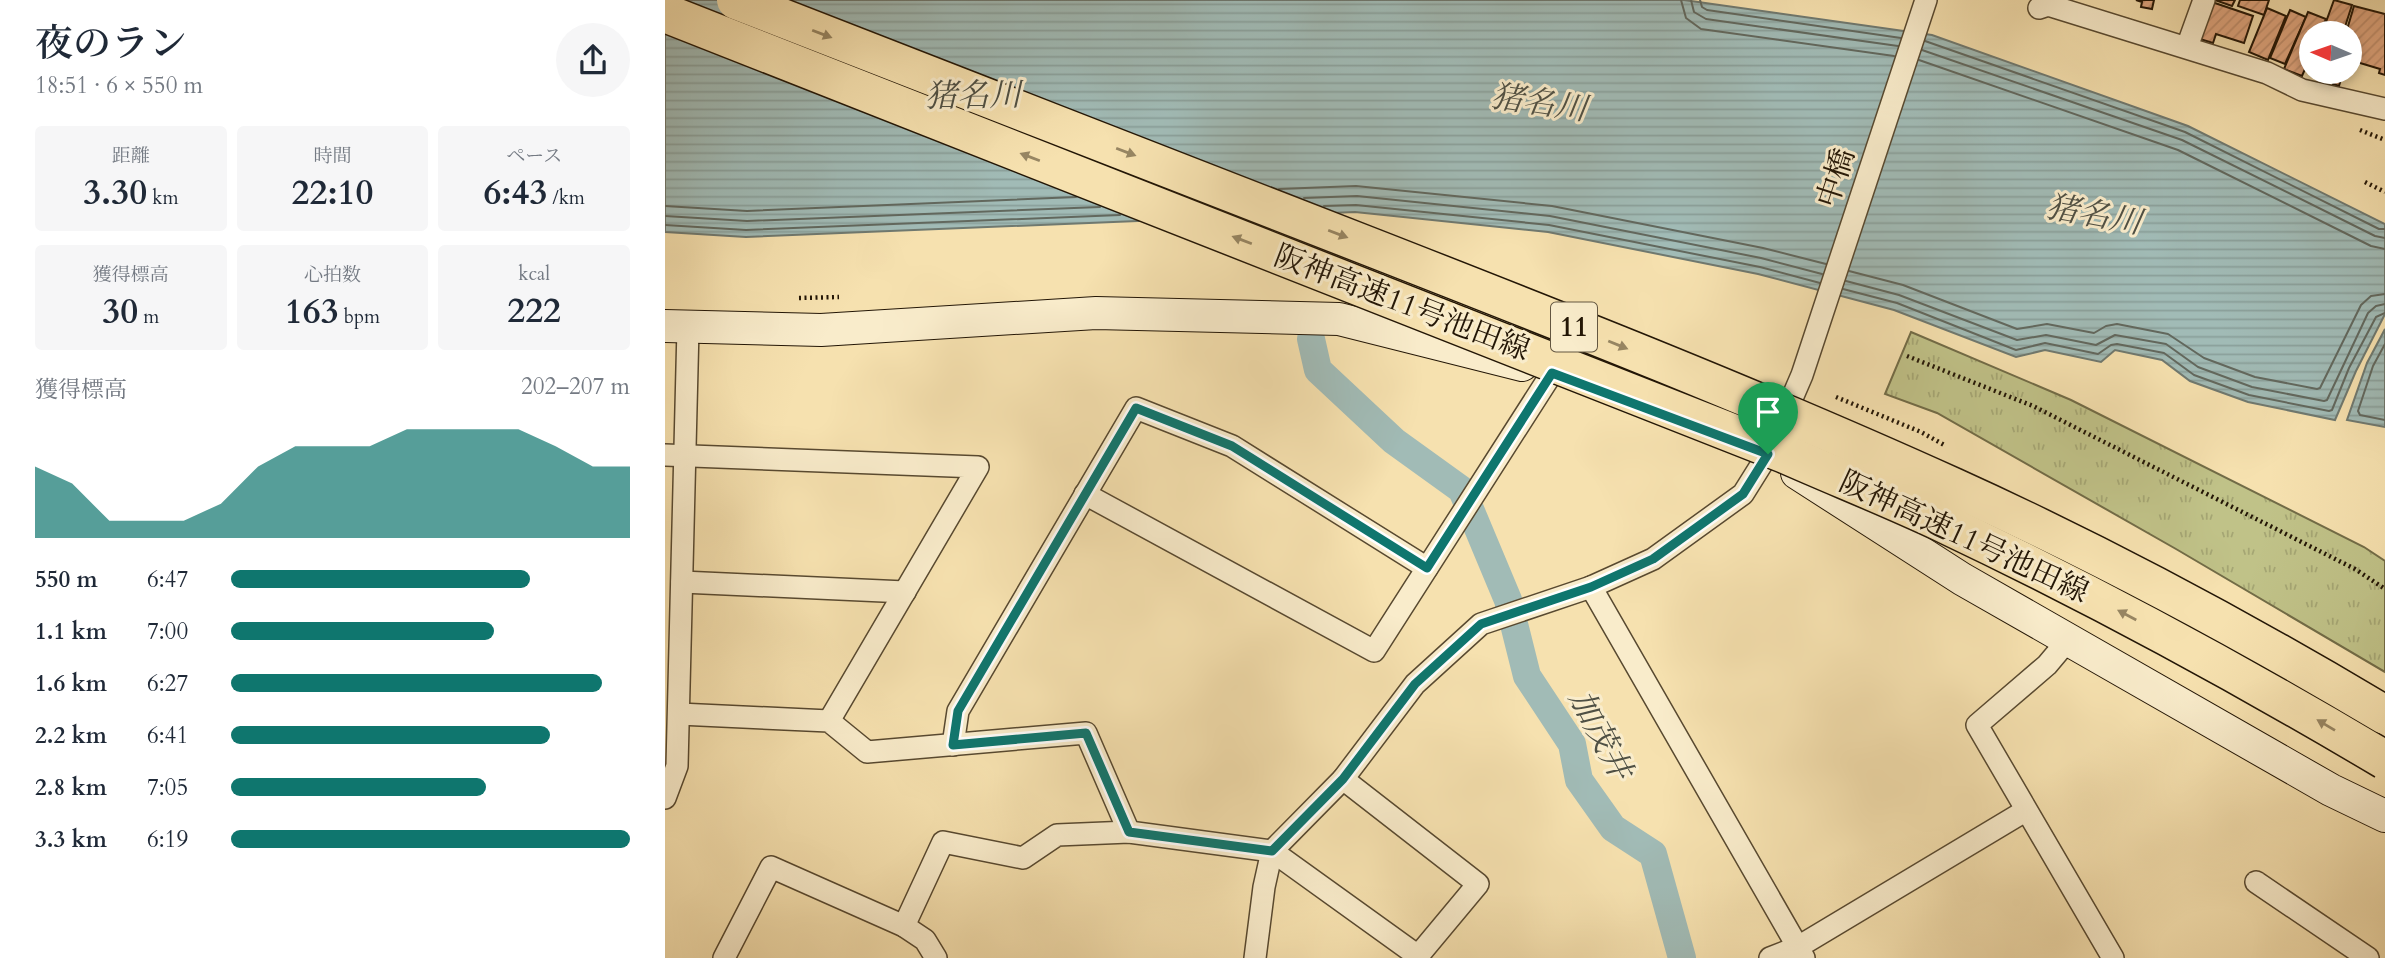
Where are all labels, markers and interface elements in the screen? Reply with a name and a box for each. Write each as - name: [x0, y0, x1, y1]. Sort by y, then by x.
- text: 夜のラン: [35, 18, 187, 70]
- north arrow: [2299, 21, 2363, 84]
- map controls: [2299, 21, 2362, 84]
- button: share: [556, 23, 630, 97]
- one-way arrow: [812, 28, 833, 39]
- text: 18:51 · 6 × 550 m: [35, 70, 203, 101]
- water label: 猪名川: [925, 73, 1024, 119]
- water label: 猪名川: [1488, 75, 1593, 132]
- text: 距離: [112, 143, 150, 169]
- text: 時間: [313, 143, 352, 169]
- text: ペース: [506, 143, 562, 169]
- street label: 中橋: [1807, 143, 1865, 213]
- one-way arrow: [1115, 146, 1136, 157]
- one-way arrow: [1019, 151, 1040, 162]
- text: 3.30: [83, 169, 147, 217]
- text: 22:10: [292, 169, 373, 217]
- text: 6:43: [483, 169, 547, 217]
- text: km: [147, 185, 178, 211]
- text: /km: [547, 185, 585, 211]
- water label: 猪名川: [2043, 185, 2148, 246]
- one-way arrow: [1327, 229, 1348, 240]
- one-way arrow: [1231, 235, 1252, 246]
- street label: 阪神高速11号池田線: [1268, 235, 1536, 371]
- text: kcal: [518, 261, 550, 287]
- text: 獲得標高: [93, 262, 169, 288]
- text: 心拍数: [304, 262, 361, 288]
- text: 222: [507, 287, 561, 335]
- text: 30: [102, 288, 138, 336]
- text: 163: [285, 288, 339, 336]
- road number: 11: [1551, 302, 1597, 352]
- text: m: [138, 304, 159, 330]
- text: bpm: [339, 304, 380, 330]
- one-way arrow: [1607, 340, 1628, 351]
- text: 202–207 m: [521, 371, 630, 402]
- text: 獲得標高: [35, 374, 127, 405]
- pin: [1738, 382, 1798, 454]
- icon: arrive: [1749, 393, 1787, 431]
- street label: 阪神高速11号池田線: [1833, 461, 2095, 613]
- text: 550 m: [35, 564, 98, 595]
- text: 6:47: [147, 564, 188, 595]
- one-way arrow: [2117, 609, 2137, 621]
- text: 1.1 km: [35, 616, 107, 647]
- text: 7:00: [147, 616, 188, 647]
- text: 1.6 km: [35, 668, 107, 699]
- text: 6:27: [147, 668, 188, 699]
- water label: 加茂井: [1558, 682, 1643, 790]
- one-way arrow: [2317, 719, 2336, 732]
- text: 2.2 km: [35, 720, 107, 751]
- text: 6:41: [147, 720, 188, 751]
- text: 2.8 km: [35, 772, 107, 803]
- text: 7:05: [147, 772, 188, 803]
- text: 3.3 km: [35, 824, 107, 855]
- text: 6:19: [147, 824, 188, 855]

